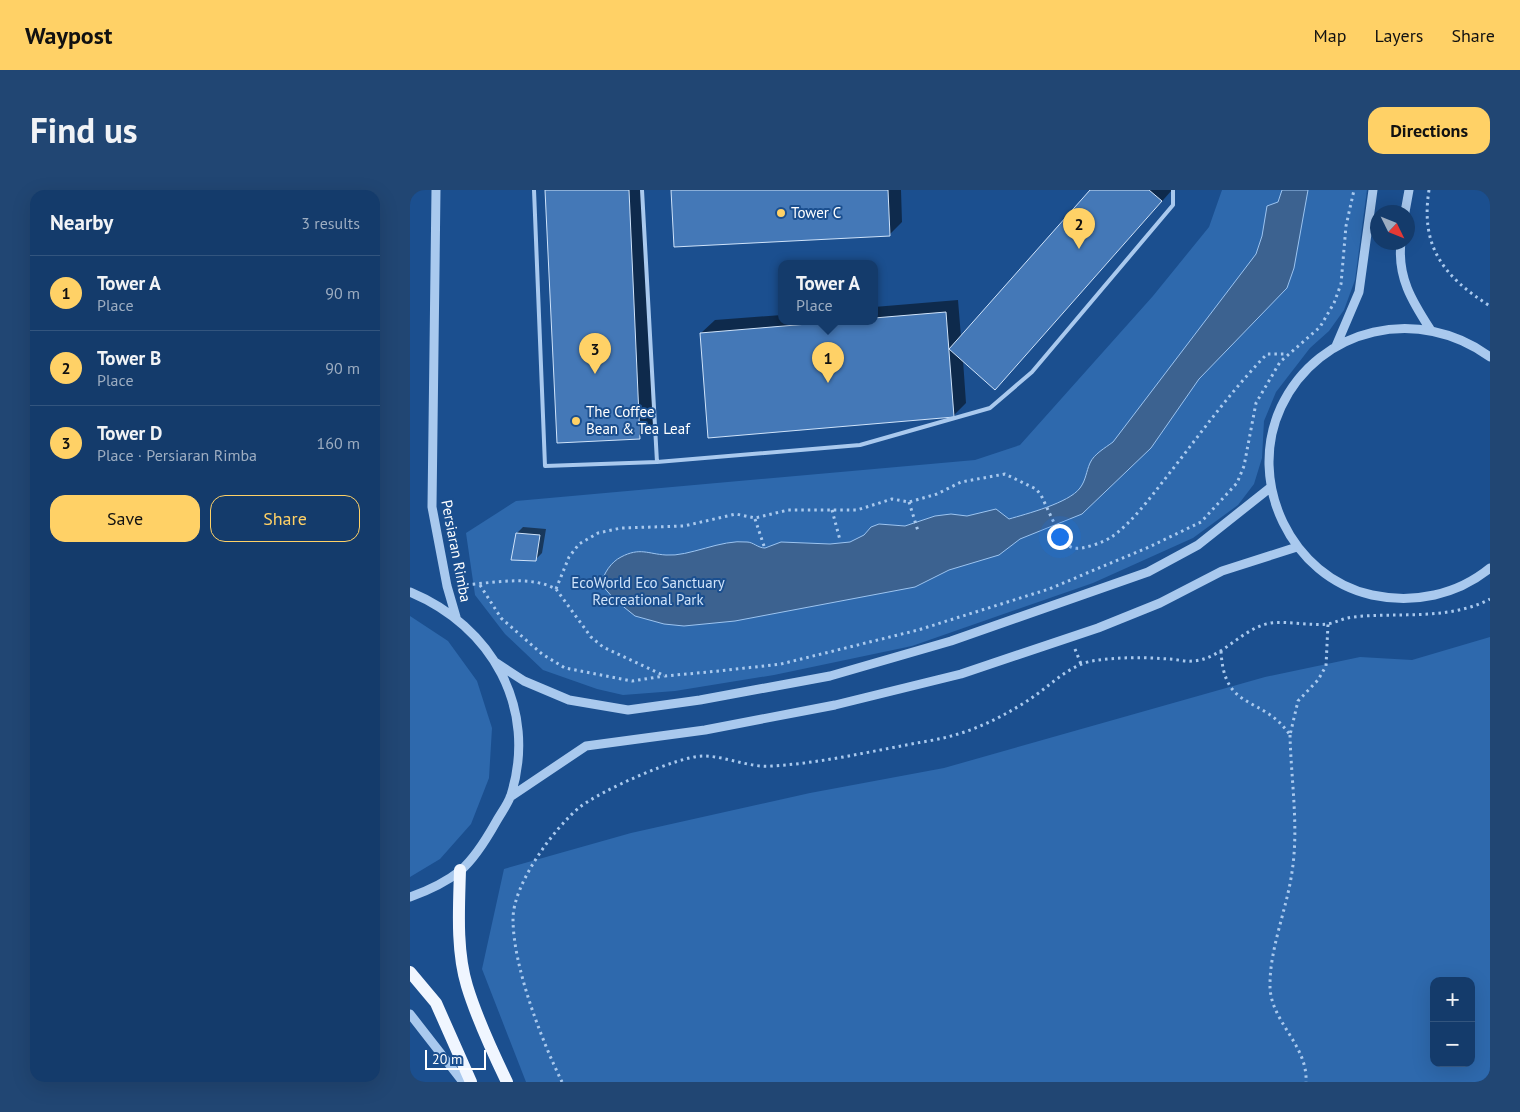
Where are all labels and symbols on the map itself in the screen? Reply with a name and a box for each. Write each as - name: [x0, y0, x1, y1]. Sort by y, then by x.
- place label: Tower C: [791, 203, 841, 222]
- north arrow: [1370, 205, 1415, 250]
- marker: Tower C: [775, 207, 787, 219]
- pin: 2: [1063, 208, 1095, 249]
- pin: 3: [579, 333, 611, 374]
- pin: 1: [812, 342, 844, 383]
- place label: The Coffee Bean & Tea Leaf: [586, 402, 691, 438]
- marker: The Coffee Bean & Tea Leaf: [570, 415, 582, 427]
- street label: Persiaran Rimba: [437, 498, 476, 604]
- your location: [1047, 524, 1073, 550]
- park label: EcoWorld Eco Sanctuary Recreational Park: [571, 573, 725, 609]
- scale bar: [425, 1047, 486, 1070]

